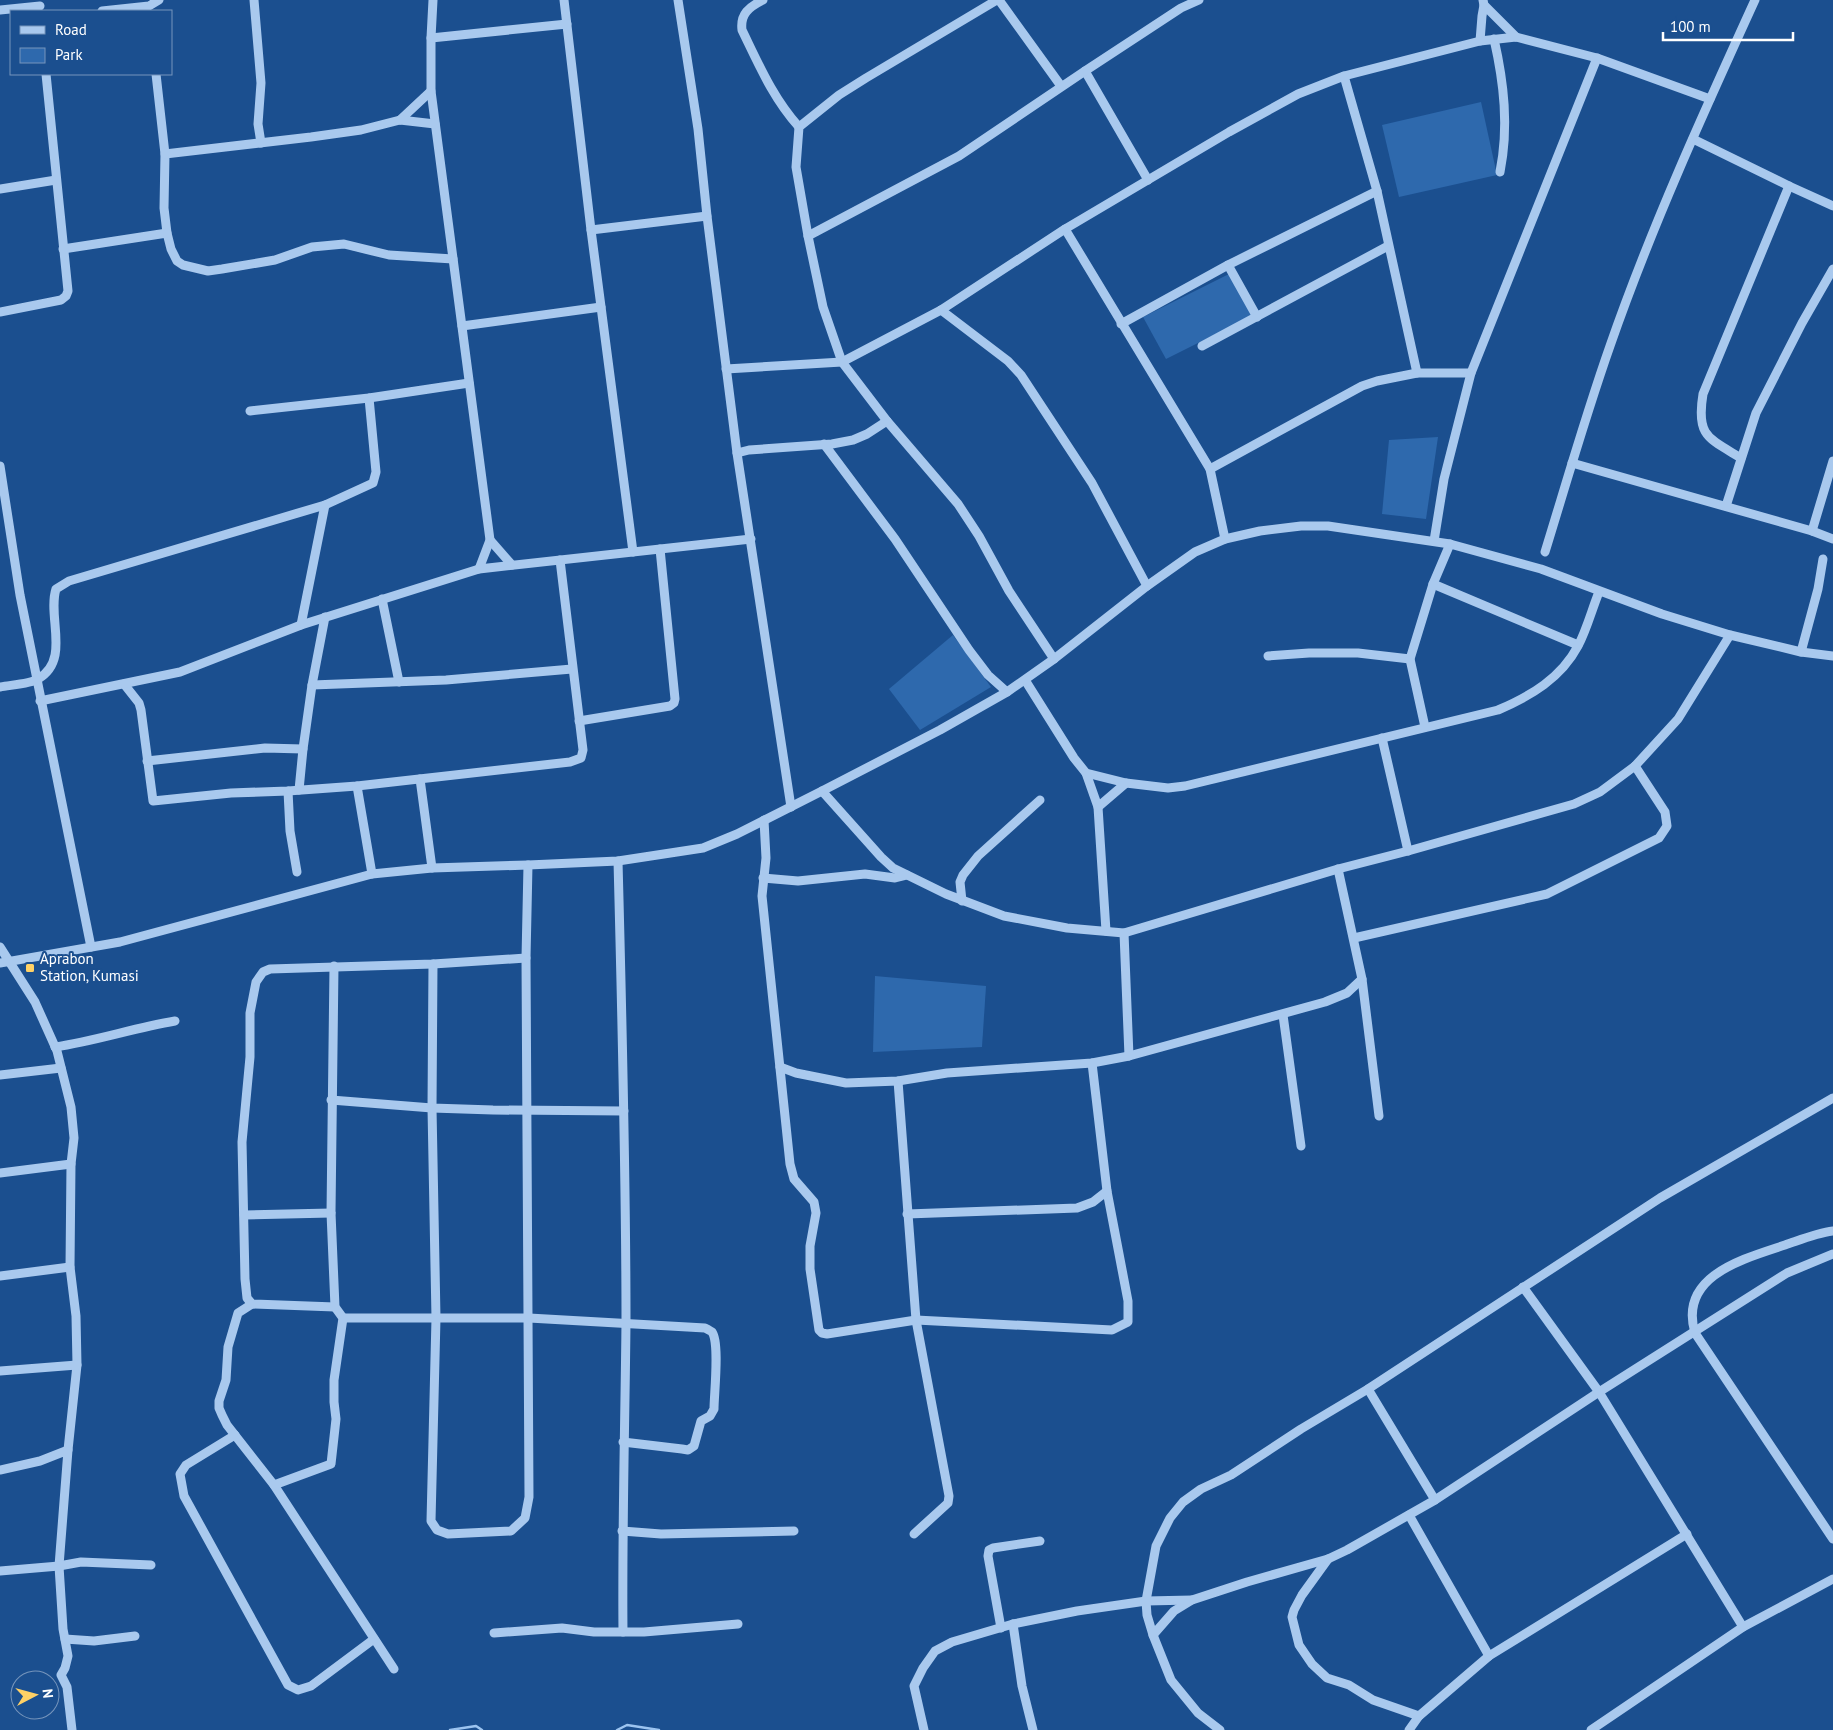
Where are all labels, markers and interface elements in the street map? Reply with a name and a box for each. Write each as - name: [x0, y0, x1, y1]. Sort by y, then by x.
- legend: [10, 10, 172, 75]
- scale bar: [1663, 10, 1793, 42]
- text: 100 m: [1670, 17, 1711, 36]
- text: Road: [55, 20, 87, 39]
- text: Park: [55, 45, 83, 64]
- place label: Aprabon Station, Kumasi: [40, 949, 139, 985]
- marker: Aprabon Station, Kumasi: [24, 962, 36, 974]
- north arrow: [10, 1670, 60, 1720]
- text: N: [38, 1688, 57, 1699]

